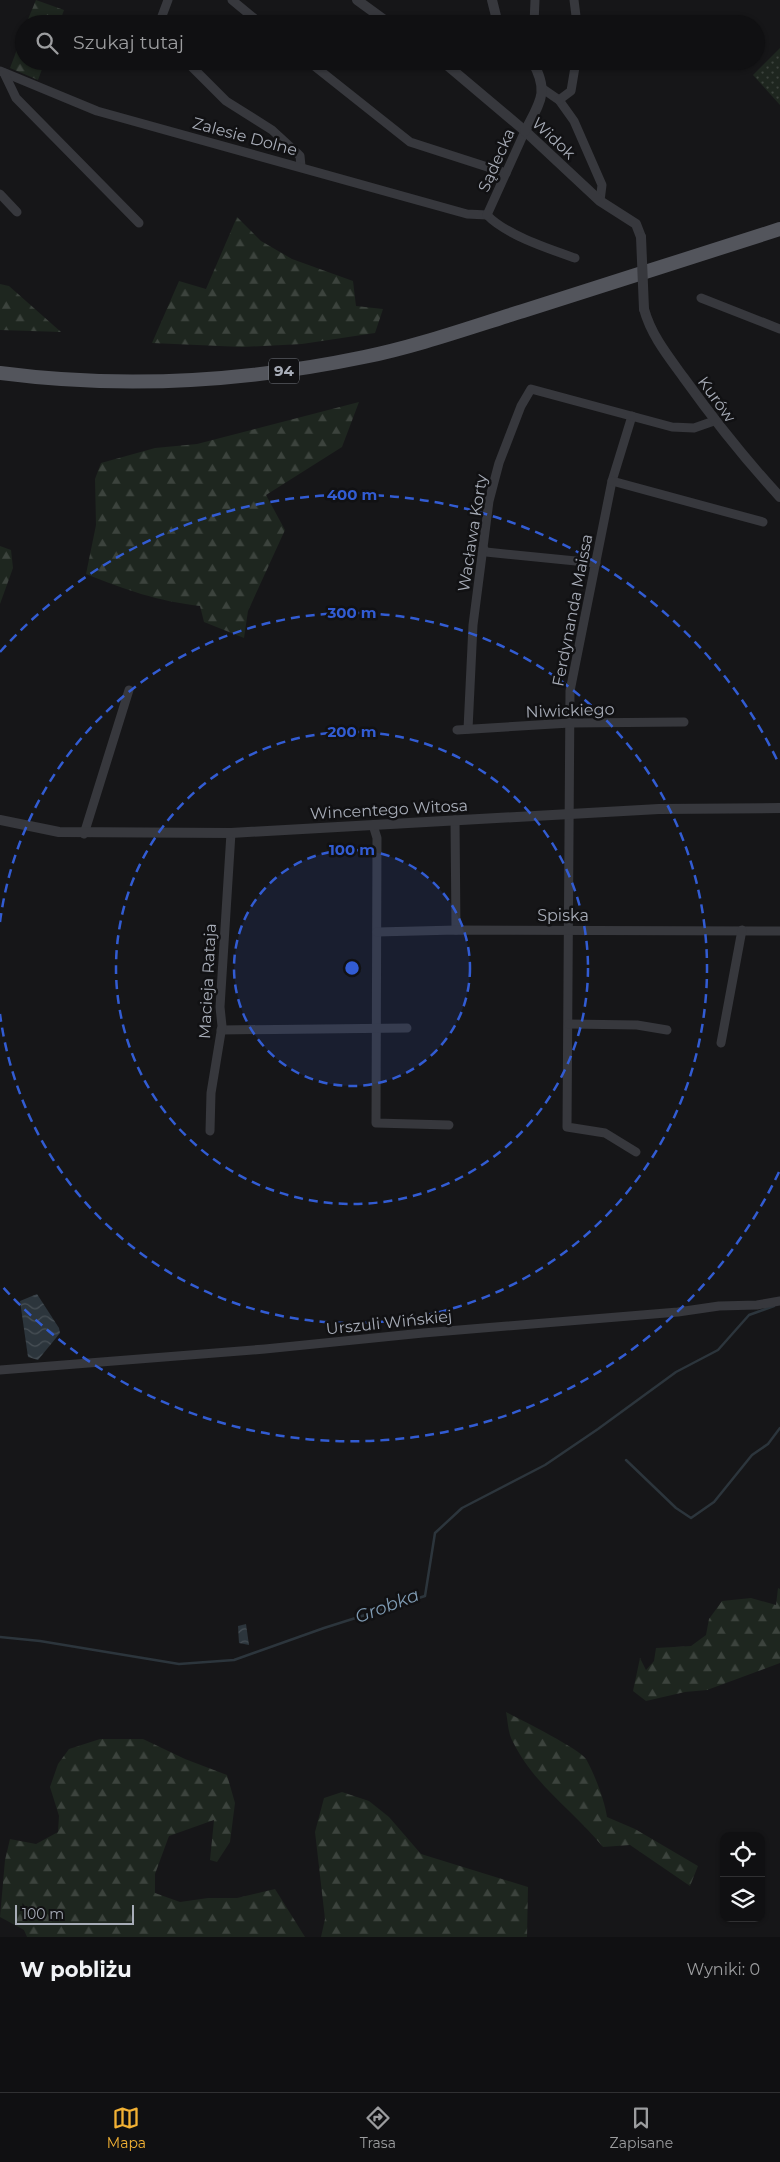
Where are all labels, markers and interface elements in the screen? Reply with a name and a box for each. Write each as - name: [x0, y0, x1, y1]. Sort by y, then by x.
- search box: [15, 15, 765, 70]
- icon: search: [33, 29, 61, 57]
- text: Szukaj tutaj: [73, 31, 184, 54]
- street label: Zalesie Dolne: [190, 113, 299, 160]
- street label: Widok: [528, 114, 580, 163]
- street label: Sądecka: [474, 125, 519, 195]
- road number: 94: [269, 358, 299, 384]
- street label: Kurów: [694, 373, 740, 426]
- street label: Wacława Korty: [454, 473, 491, 593]
- text: 400 m: [327, 485, 377, 504]
- street label: Ferdynanda Maissa: [548, 532, 597, 688]
- text: 300 m: [326, 603, 377, 622]
- street label: Niwickiego: [525, 699, 615, 722]
- text: 200 m: [327, 722, 377, 741]
- street label: Wincentego Witosa: [310, 796, 468, 823]
- text: 100 m: [329, 840, 375, 859]
- street label: Spiska: [537, 906, 589, 925]
- street label: Macieja Rataja: [195, 923, 220, 1039]
- centre of rings: [343, 959, 361, 977]
- street label: Urszuli Wińskiej: [325, 1306, 453, 1339]
- water label: Grobka: [352, 1584, 422, 1628]
- map controls: [720, 1832, 765, 1922]
- button: locate: [720, 1832, 765, 1877]
- button: layers: [720, 1877, 765, 1922]
- scale bar: [15, 1902, 134, 1925]
- text: 100 m: [22, 1905, 64, 1923]
- text: W pobliżu: [20, 1957, 132, 1982]
- text: Wyniki: 0: [686, 1960, 760, 1979]
- tab: Mapa: [107, 2104, 146, 2152]
- tab: Trasa: [360, 2104, 396, 2152]
- tab: Zapisane: [610, 2104, 673, 2152]

